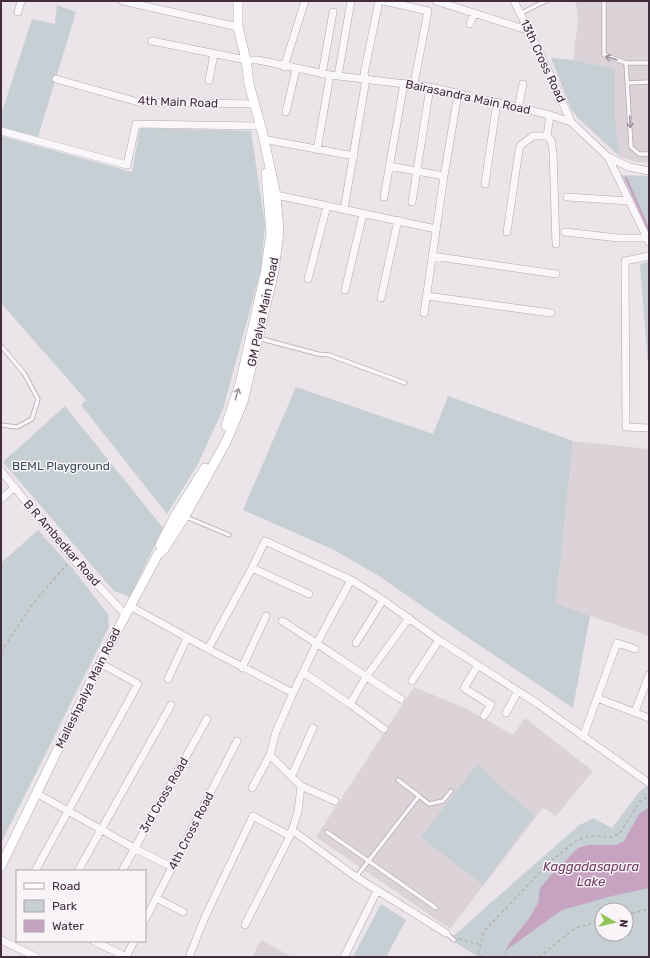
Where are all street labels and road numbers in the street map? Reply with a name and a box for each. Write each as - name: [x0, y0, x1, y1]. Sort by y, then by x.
- street label: 13th Cross Road: [518, 17, 568, 105]
- street label: Bairasandra Main Road: [404, 77, 532, 117]
- street label: 4th Main Road: [138, 94, 218, 110]
- street label: GM Palya Main Road: [245, 256, 281, 368]
- street label: B R Ambedkar Road: [21, 497, 103, 589]
- street label: Malleshpalya Main Road: [53, 625, 123, 751]
- street label: 3rd Cross Road: [137, 755, 191, 835]
- street label: 4th Cross Road: [165, 790, 217, 872]

